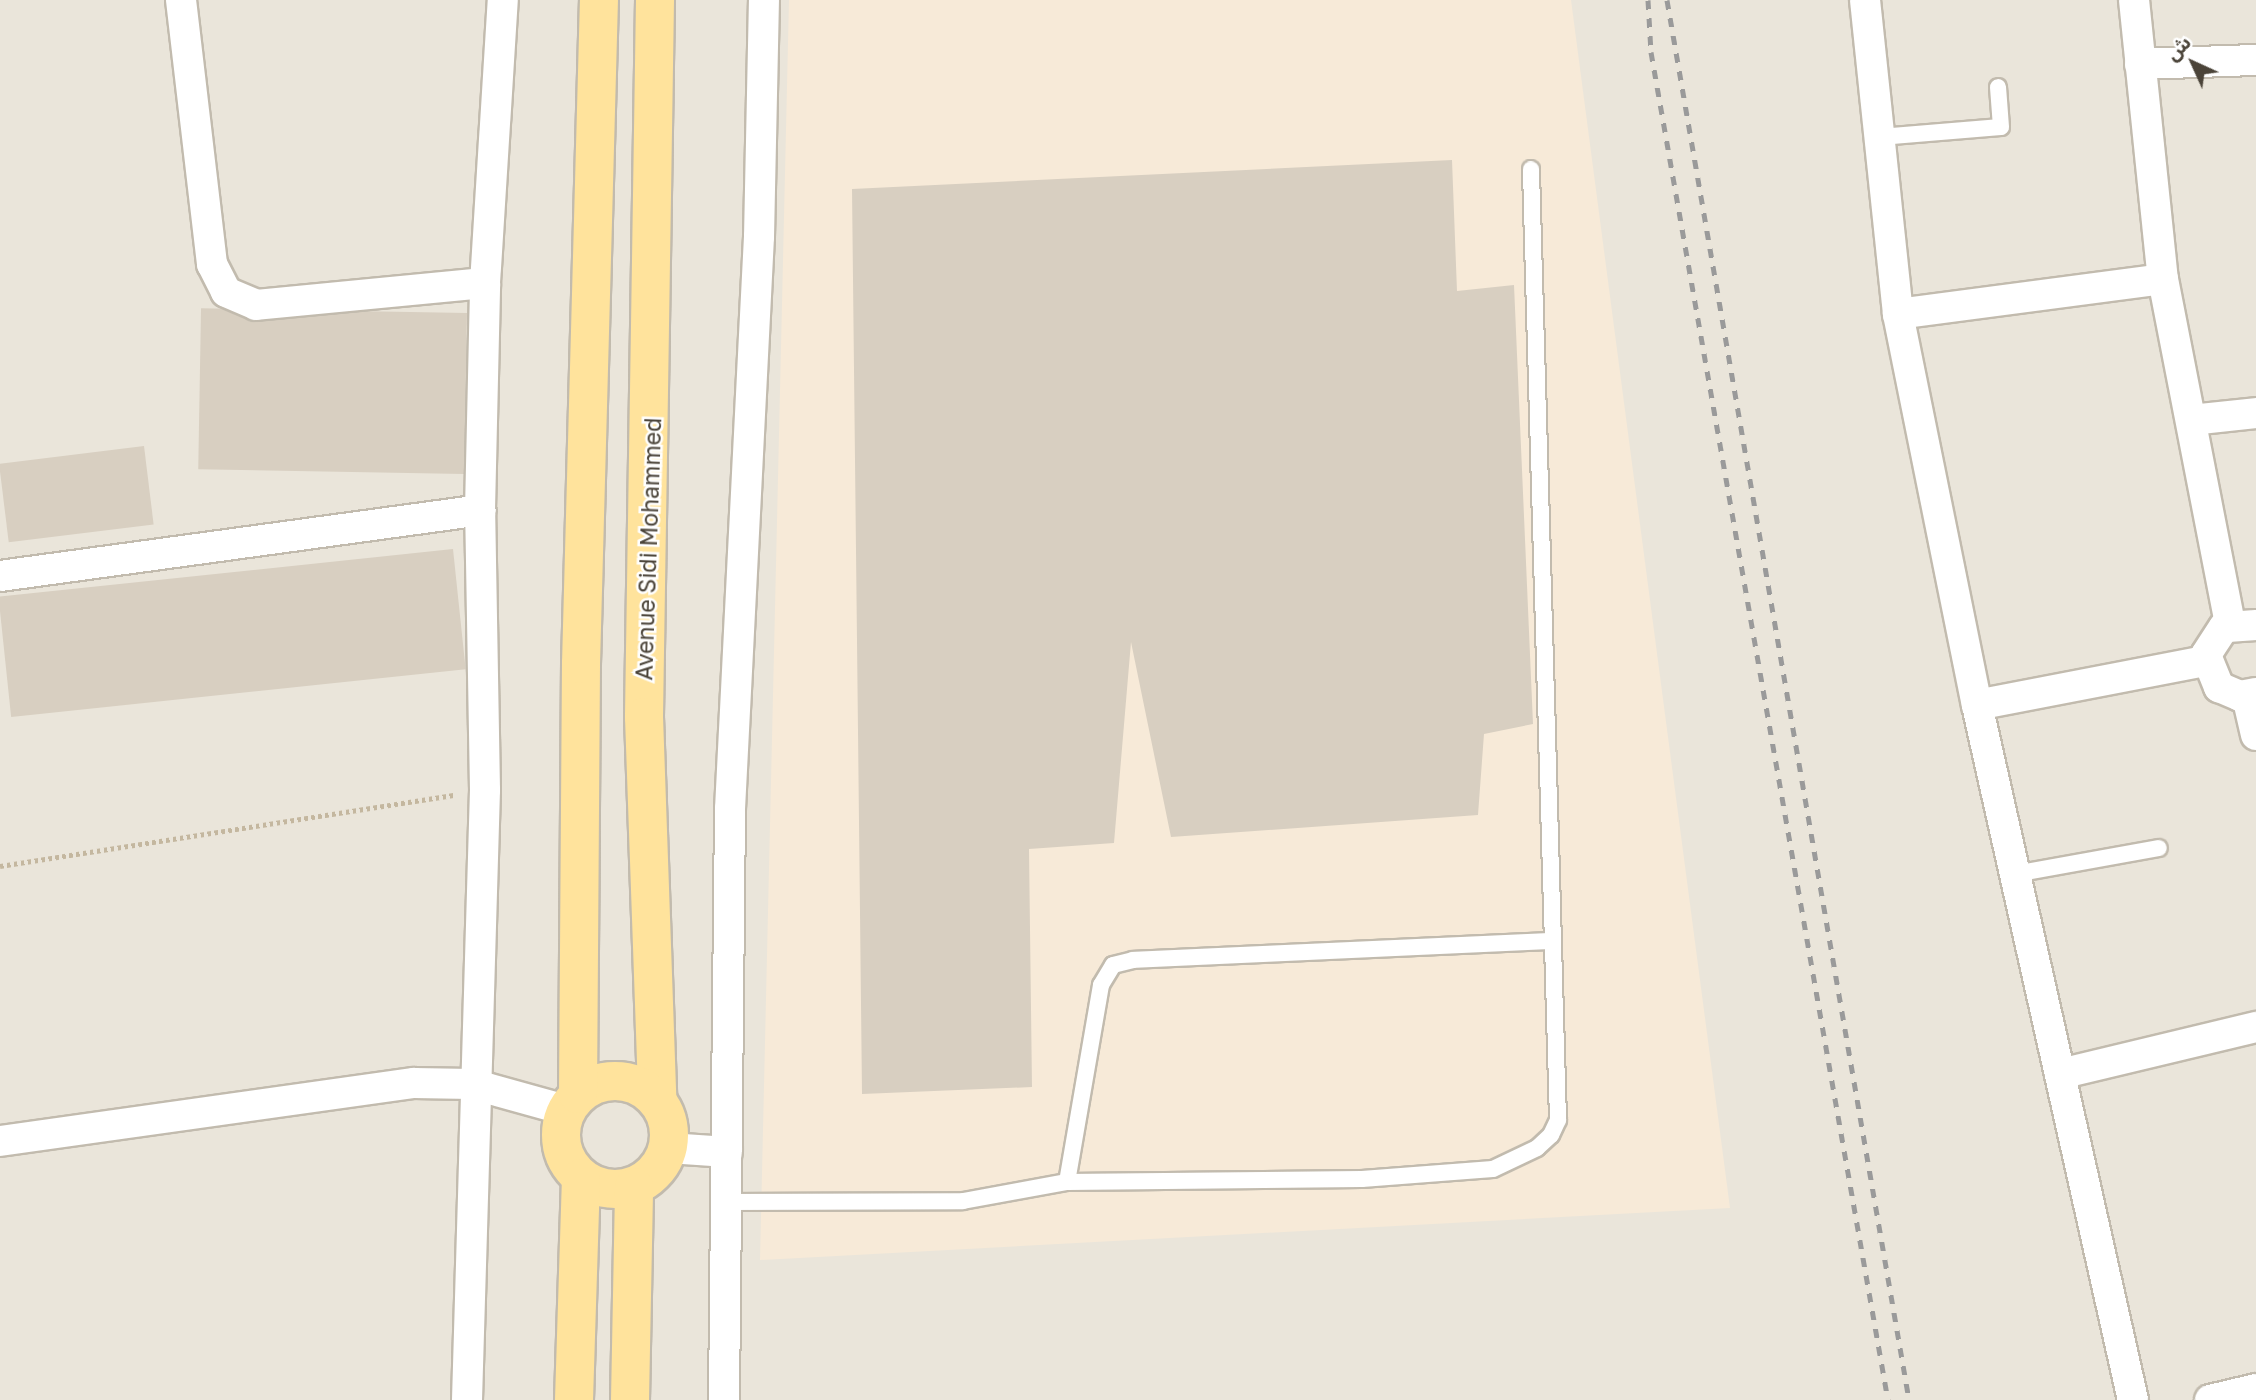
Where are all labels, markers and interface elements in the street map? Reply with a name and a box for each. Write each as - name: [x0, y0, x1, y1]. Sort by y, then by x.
- north arrow: [2158, 28, 2228, 98]
- text: ش: [2160, 30, 2195, 65]
- street label: Avenue Sidi Mohammed: [630, 417, 666, 681]

